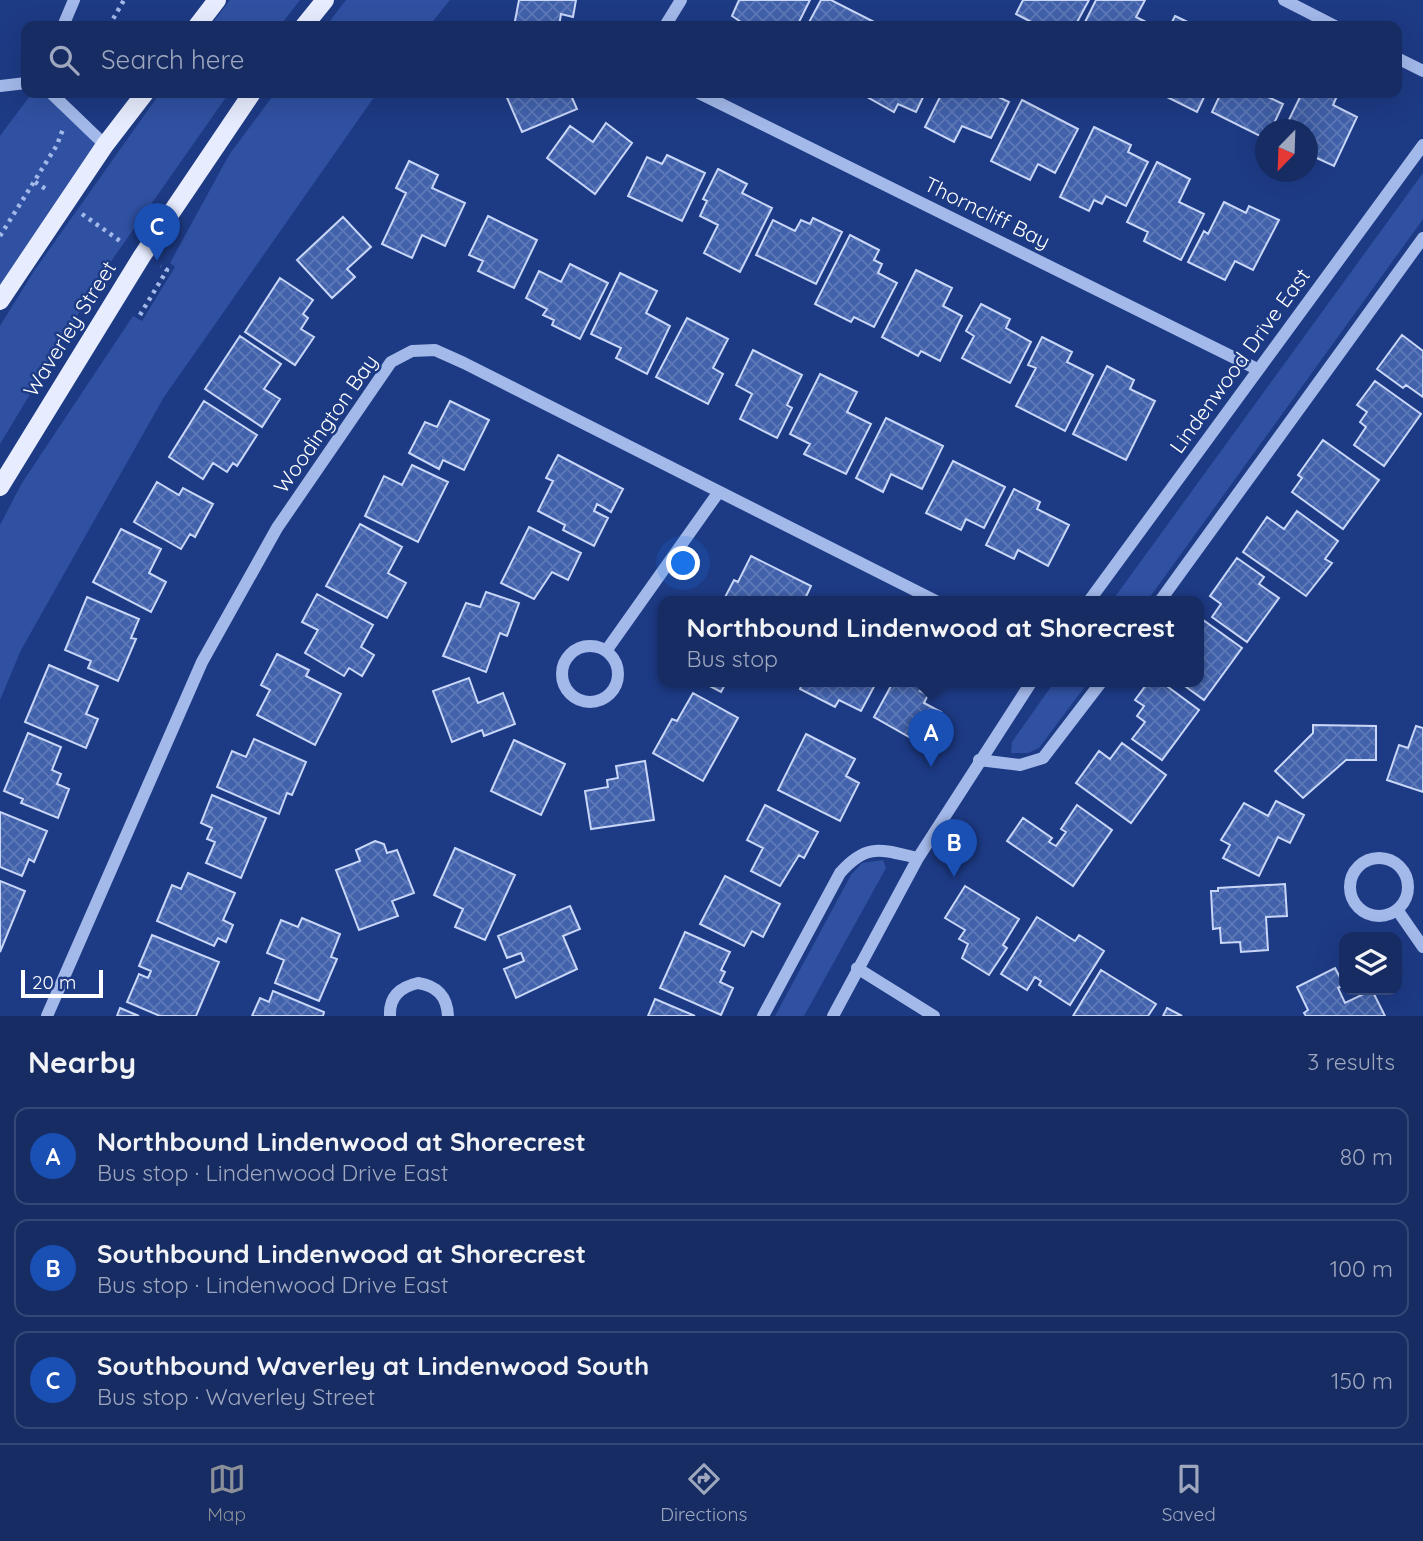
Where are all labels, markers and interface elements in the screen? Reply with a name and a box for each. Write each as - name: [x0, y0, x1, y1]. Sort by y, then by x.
- search box: [21, 21, 1402, 98]
- icon: search: [45, 41, 83, 79]
- text: Search here: [101, 43, 245, 76]
- north arrow: [1255, 119, 1318, 182]
- street label: Thorncliff Bay: [920, 170, 1055, 254]
- pin: C: [134, 203, 180, 261]
- street label: Waverley Street: [17, 256, 121, 401]
- street label: Lindenwood Drive East: [1163, 263, 1315, 458]
- street label: Woodington Bay: [268, 349, 383, 498]
- your location: [666, 546, 700, 580]
- popup: [658, 596, 1204, 687]
- text: Northbound Lindenwood at Shorecrest: [687, 611, 1175, 644]
- text: Bus stop: [687, 644, 778, 673]
- pin: A: [908, 709, 954, 767]
- pin: B: [931, 819, 977, 877]
- map controls: [1339, 932, 1402, 995]
- button: layers: [1339, 932, 1402, 995]
- scale bar: [21, 967, 103, 999]
- text: 20 m: [32, 970, 76, 994]
- text: Nearby: [28, 1043, 136, 1081]
- text: 3 results: [1307, 1047, 1395, 1076]
- text: Northbound Lindenwood at Shorecrest: [97, 1125, 586, 1158]
- text: A: [46, 1142, 60, 1171]
- text: 80 m: [1340, 1142, 1393, 1171]
- text: Bus stop · Lindenwood Drive East: [97, 1158, 449, 1187]
- text: Southbound Lindenwood at Shorecrest: [97, 1237, 586, 1270]
- text: B: [45, 1254, 61, 1283]
- text: 100 m: [1330, 1254, 1393, 1283]
- text: Bus stop · Lindenwood Drive East: [97, 1270, 449, 1299]
- text: Southbound Waverley at Lindenwood South: [97, 1349, 649, 1382]
- text: C: [46, 1366, 60, 1395]
- text: 150 m: [1331, 1366, 1393, 1395]
- text: Bus stop · Waverley Street: [97, 1382, 375, 1411]
- tab: Map: [207, 1460, 246, 1526]
- tab: Directions: [660, 1460, 747, 1526]
- tab: Saved: [1162, 1460, 1216, 1526]

